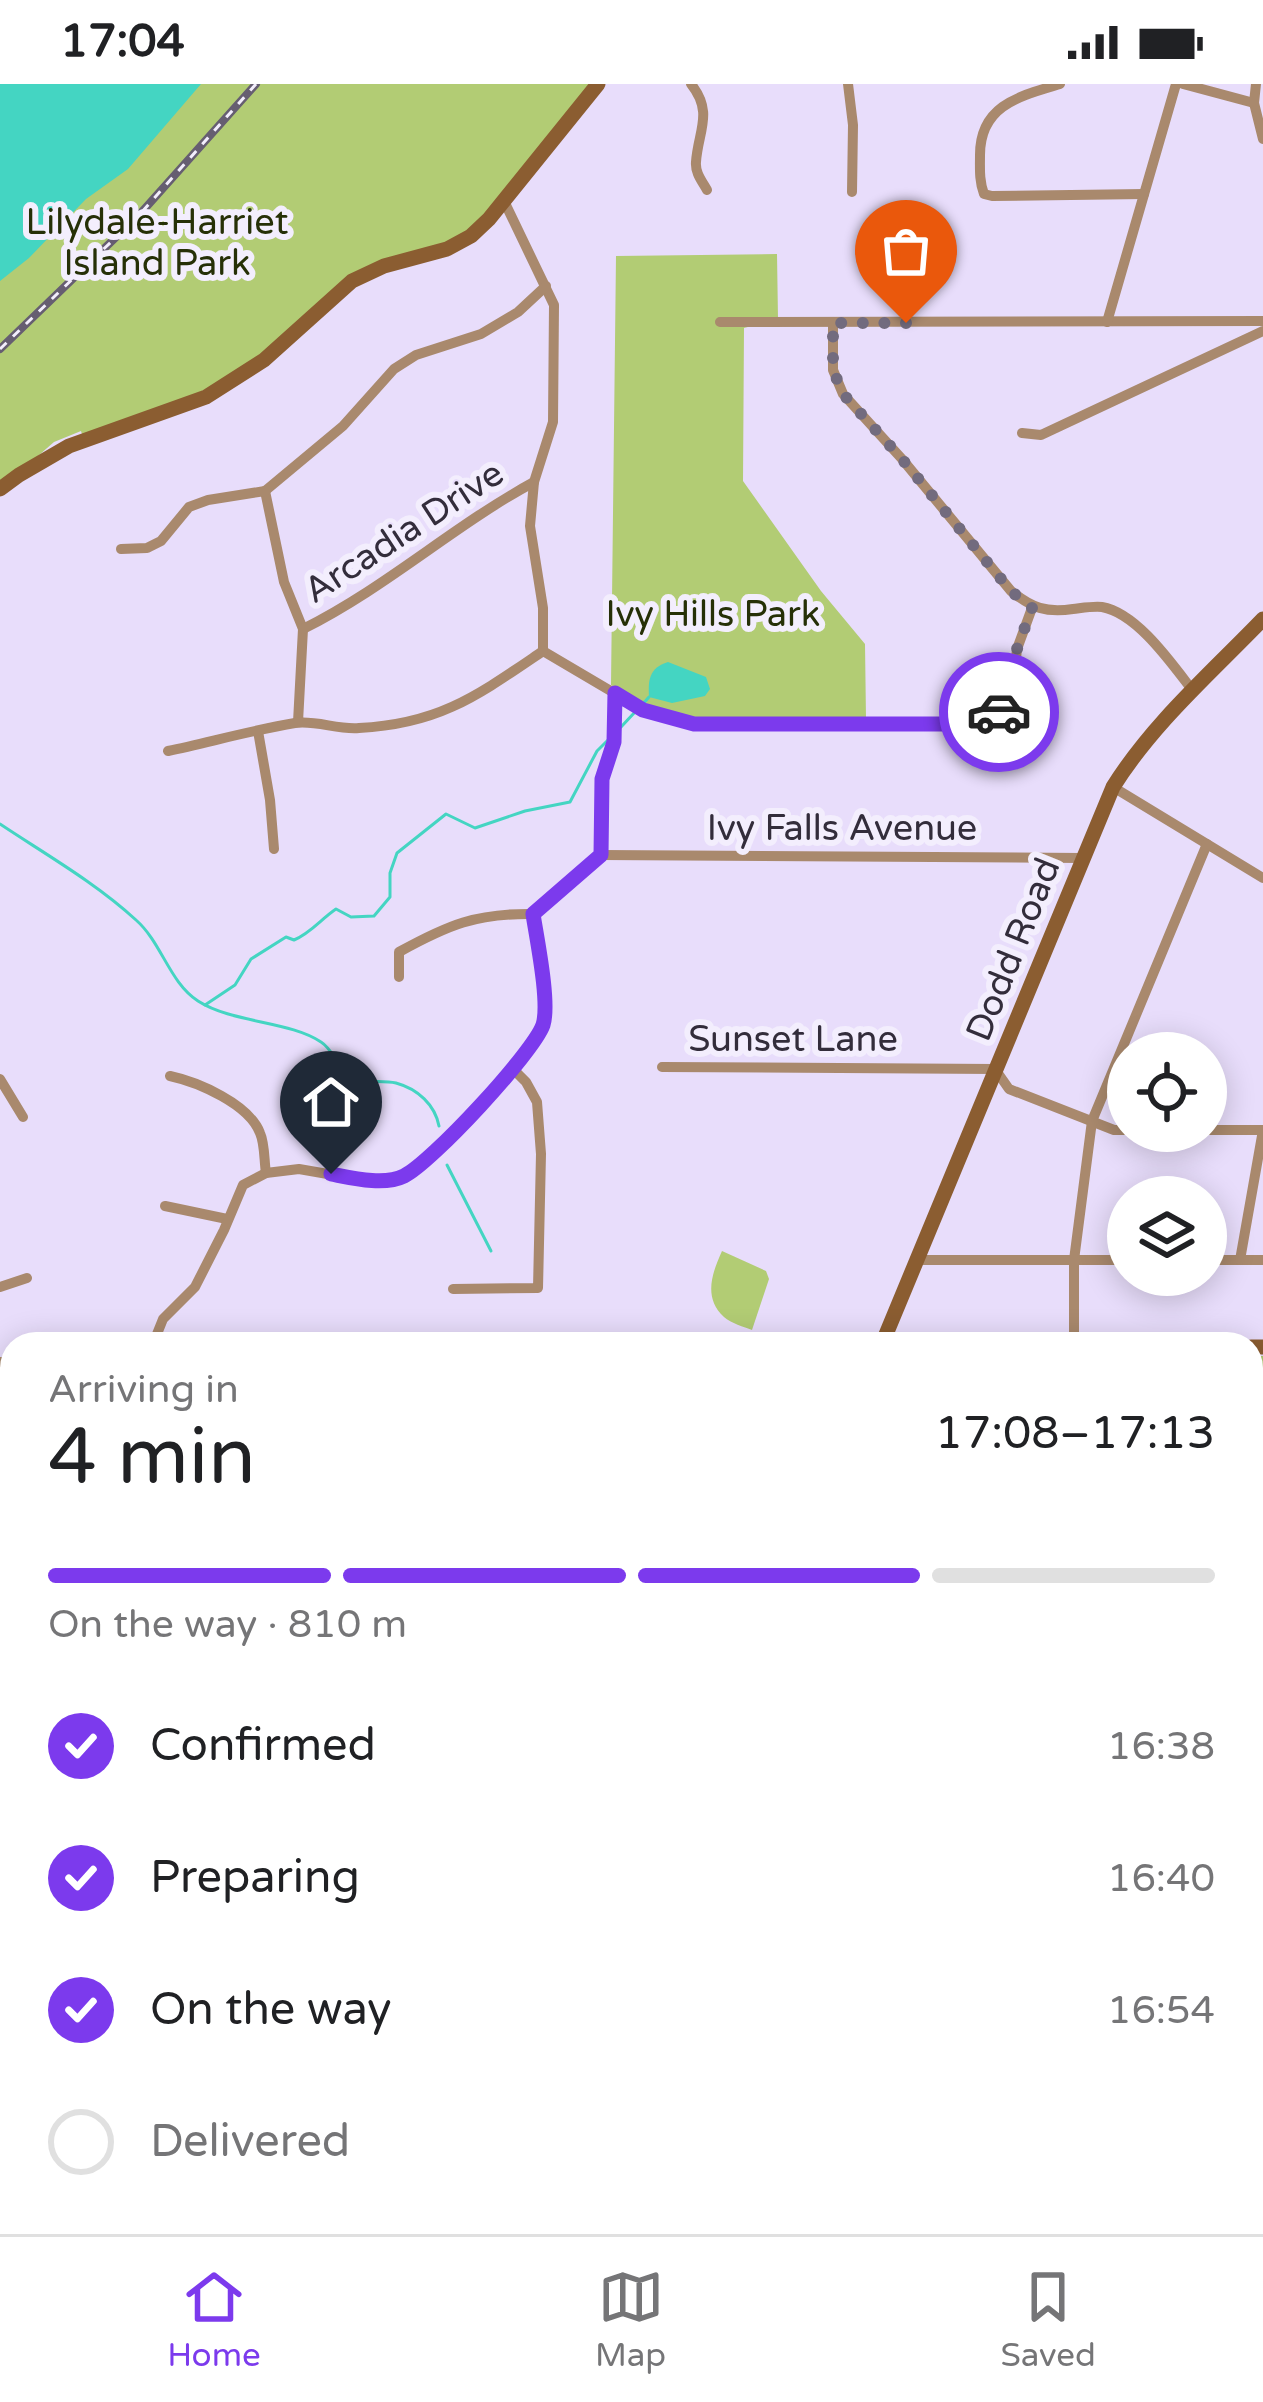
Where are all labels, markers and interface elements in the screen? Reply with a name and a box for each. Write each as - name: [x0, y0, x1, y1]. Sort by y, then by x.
- text: 17:04: [60, 15, 185, 69]
- pin: [855, 200, 957, 323]
- park label: Lilydale-Harriet Island Park: [26, 201, 288, 285]
- icon: bag: [873, 218, 939, 284]
- street label: Arcadia Drive: [296, 452, 512, 613]
- park label: Ivy Hills Park: [606, 593, 820, 636]
- courier: [939, 652, 1059, 772]
- icon: car: [966, 679, 1032, 745]
- street label: Ivy Falls Avenue: [707, 807, 977, 850]
- street label: Dodd Road: [957, 852, 1070, 1047]
- street label: Sunset Lane: [688, 1018, 898, 1061]
- map controls: [1107, 1032, 1227, 1296]
- button: locate: [1107, 1032, 1227, 1152]
- pin: [280, 1051, 382, 1174]
- icon: home: [298, 1069, 364, 1135]
- button: layers: [1107, 1176, 1227, 1296]
- text: Arriving in: [48, 1366, 239, 1413]
- text: 17:08–17:13: [935, 1407, 1215, 1461]
- text: 4 min: [48, 1411, 256, 1505]
- text: On the way · 810 m: [48, 1601, 407, 1648]
- icon: check: [48, 1713, 114, 1779]
- text: Confirmed: [150, 1719, 376, 1773]
- text: 16:38: [1107, 1723, 1215, 1770]
- icon: check: [48, 1845, 114, 1911]
- text: Preparing: [150, 1851, 360, 1905]
- text: 16:40: [1107, 1855, 1215, 1902]
- icon: check: [48, 1977, 114, 2043]
- text: On the way: [150, 1983, 391, 2037]
- text: 16:54: [1107, 1987, 1215, 2034]
- text: Delivered: [150, 2115, 350, 2169]
- tab: Home: [167, 2264, 261, 2375]
- tab: Map: [595, 2264, 666, 2375]
- tab: Saved: [1000, 2264, 1096, 2375]

